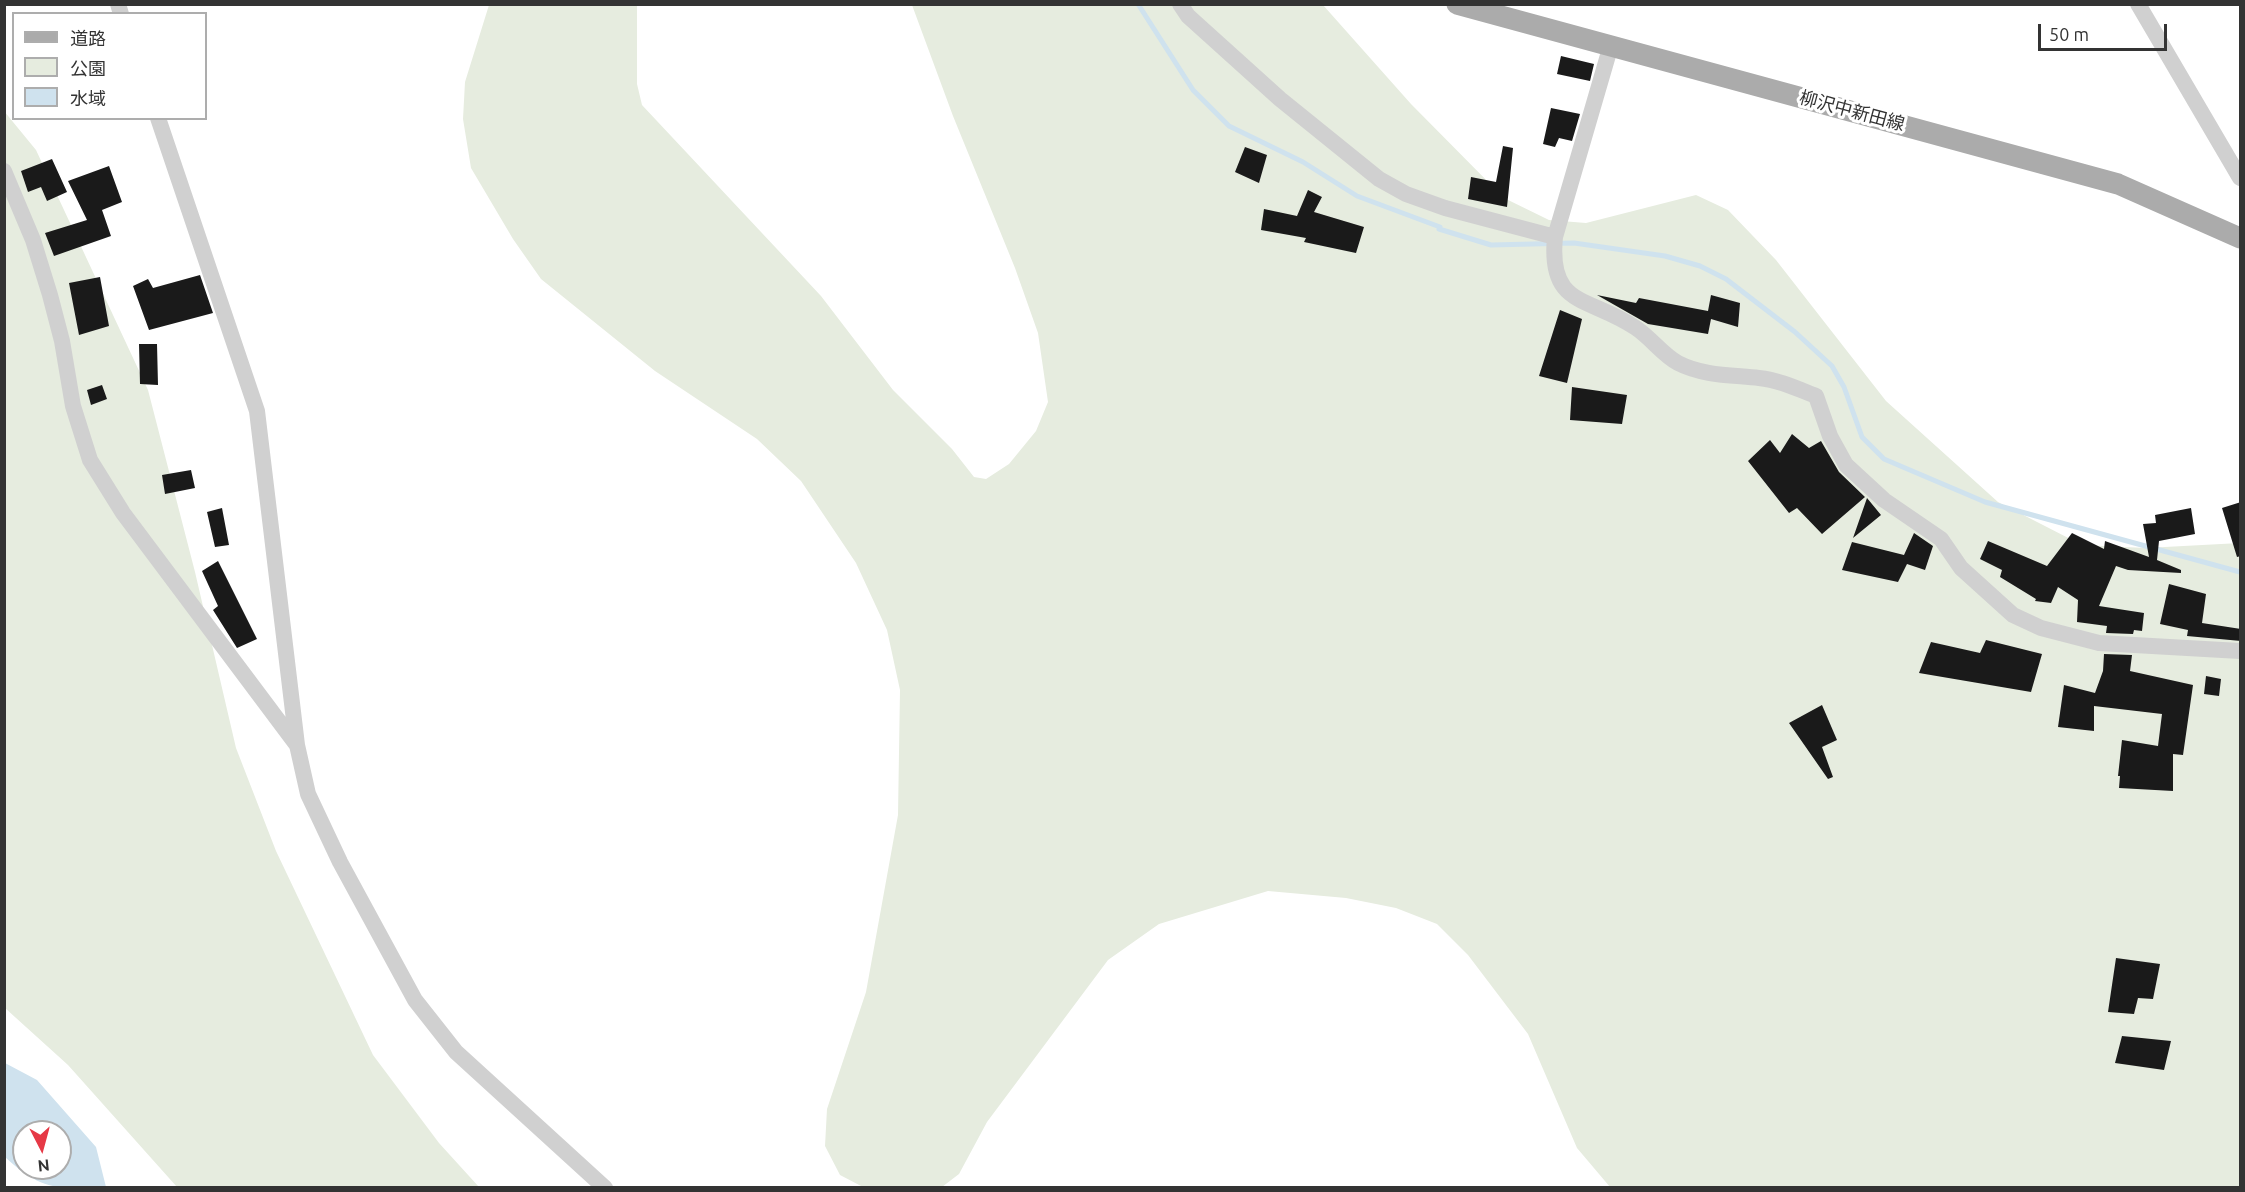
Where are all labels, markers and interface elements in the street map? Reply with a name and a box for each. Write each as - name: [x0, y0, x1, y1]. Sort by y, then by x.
- legend: [12, 12, 207, 120]
- scale bar: [2041, 12, 2170, 50]
- text: 50 m: [2049, 24, 2089, 44]
- text: 道路: [70, 28, 106, 48]
- text: 公園: [70, 58, 106, 78]
- street label: 柳沢中新田線: [1797, 87, 1907, 135]
- text: 水域: [70, 88, 106, 108]
- north arrow: [12, 1120, 72, 1180]
- text: N: [37, 1156, 51, 1175]

